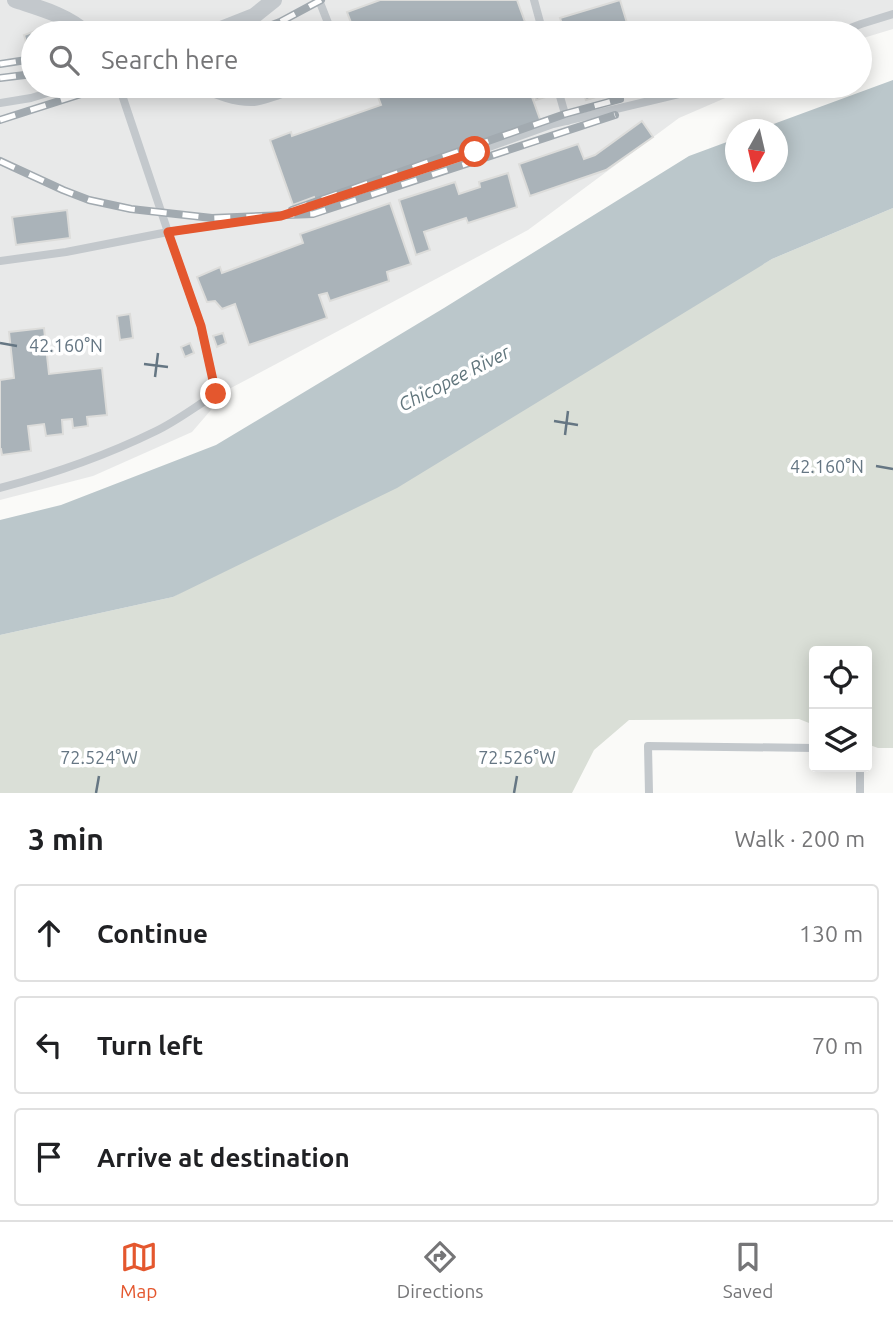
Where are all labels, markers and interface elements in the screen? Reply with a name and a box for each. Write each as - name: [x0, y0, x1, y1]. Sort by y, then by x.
- search box: [21, 21, 872, 98]
- icon: search: [45, 41, 83, 79]
- text: Search here: [101, 45, 238, 74]
- north arrow: [725, 119, 788, 182]
- route start: [459, 136, 490, 167]
- text: 42.160°N: [29, 335, 103, 355]
- water label: Chicopee River: [395, 340, 514, 416]
- route end: [200, 378, 231, 409]
- text: 42.160°N: [790, 456, 864, 476]
- map controls: [809, 646, 872, 772]
- button: locate: [809, 646, 872, 709]
- button: layers: [809, 709, 872, 772]
- text: 72.524°W: [60, 747, 138, 767]
- text: 72.526°W: [478, 747, 556, 767]
- text: 3 min: [28, 822, 104, 856]
- text: Walk · 200 m: [734, 826, 865, 851]
- icon: ahead: [30, 914, 68, 952]
- text: Continue: [97, 919, 208, 948]
- text: 130 m: [799, 921, 863, 946]
- icon: left: [30, 1026, 68, 1064]
- text: Turn left: [97, 1031, 203, 1060]
- text: 70 m: [812, 1033, 863, 1058]
- icon: arrive: [30, 1138, 68, 1176]
- text: Arrive at destination: [97, 1143, 350, 1172]
- tab: Map: [120, 1238, 158, 1302]
- tab: Directions: [397, 1238, 484, 1302]
- tab: Saved: [723, 1238, 773, 1302]

